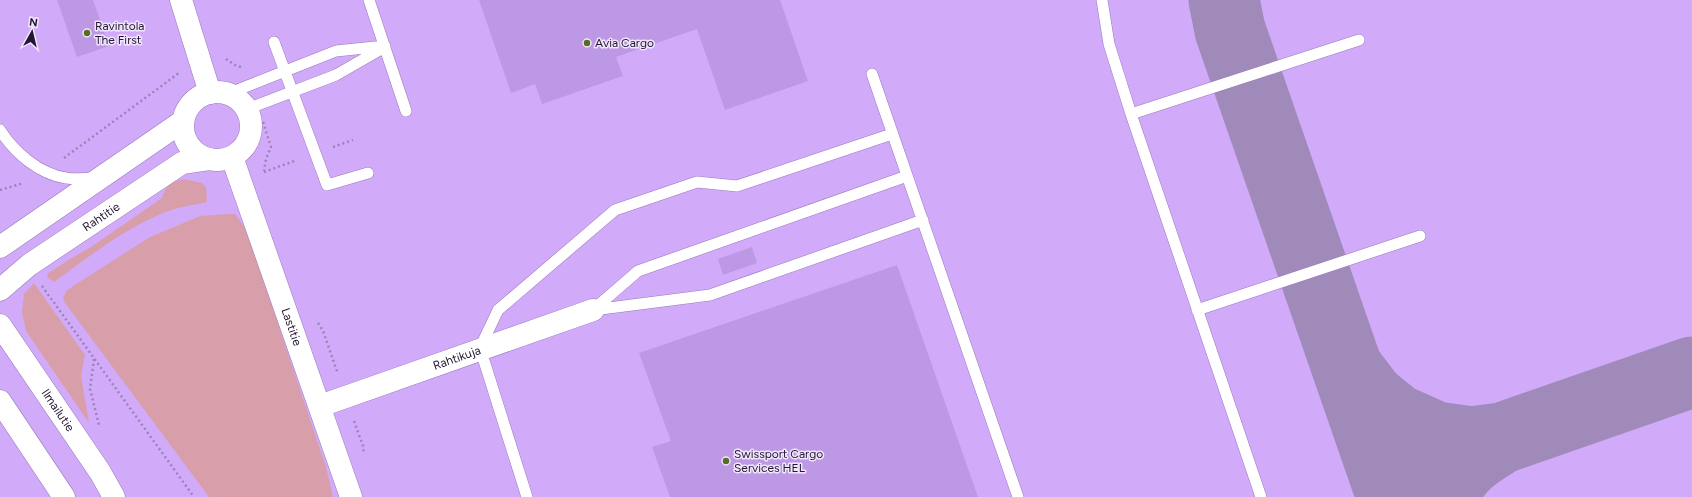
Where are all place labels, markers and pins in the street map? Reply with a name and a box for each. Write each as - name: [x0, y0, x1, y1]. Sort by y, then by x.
- place label: Ravintola The First: [95, 19, 145, 47]
- marker: Ravintola The First: [82, 28, 92, 38]
- place label: Avia Cargo: [595, 36, 654, 50]
- marker: Avia Cargo: [582, 38, 592, 48]
- place label: Swissport Cargo Services HEL: [734, 447, 823, 475]
- marker: Swissport Cargo Services HEL: [721, 456, 731, 466]

